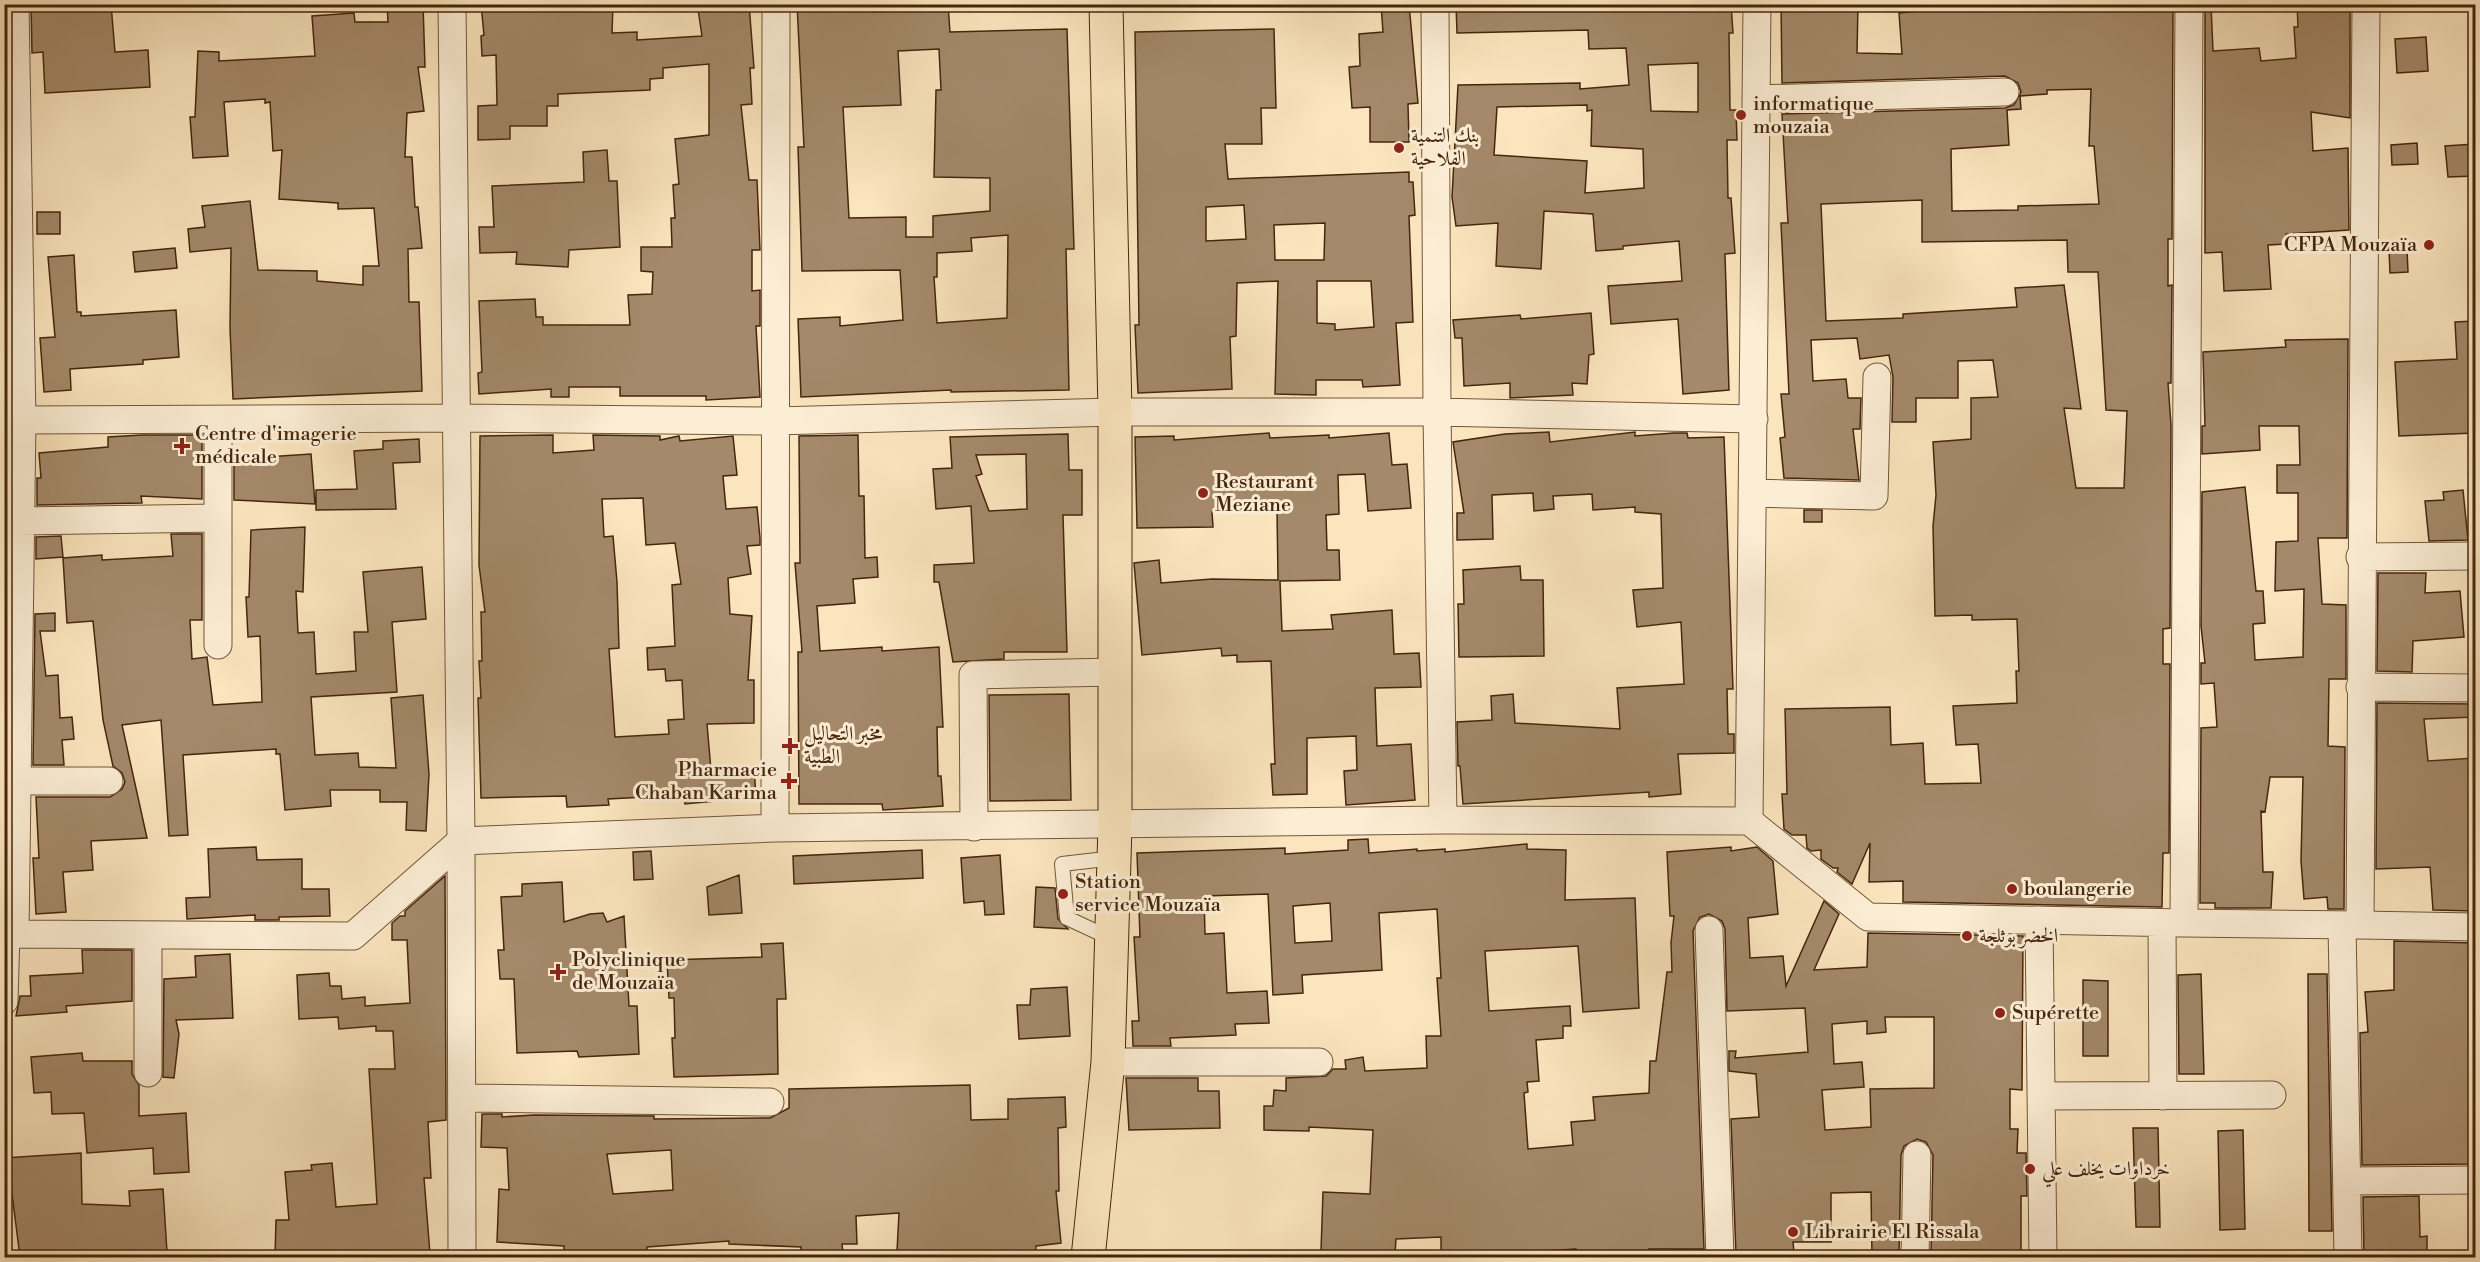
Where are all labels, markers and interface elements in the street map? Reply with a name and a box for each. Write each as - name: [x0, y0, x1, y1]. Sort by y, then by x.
- place label: informatique mouzaia: [1753, 92, 1874, 140]
- marker: informatique mouzaia: [1734, 108, 1748, 122]
- place label: بنك التنمية الفلاحية: [1411, 124, 1479, 172]
- marker: بنك التنمية الفلاحية: [1392, 141, 1406, 155]
- place label: CFPA Mouzaïa: [2284, 233, 2418, 258]
- marker: CFPA Mouzaïa: [2422, 238, 2436, 252]
- place label: Centre d'imagerie médicale: [195, 422, 357, 470]
- marker: Centre d'imagerie médicale: [173, 437, 191, 455]
- place label: Restaurant Meziane: [1215, 470, 1314, 518]
- marker: Restaurant Meziane: [1196, 486, 1210, 500]
- place label: مخبر التحاليل الطبية: [804, 722, 882, 770]
- marker: مخبر التحاليل الطبية: [781, 737, 799, 755]
- place label: Pharmacie Chaban Karima: [635, 758, 778, 806]
- marker: Pharmacie Chaban Karima: [782, 774, 796, 788]
- place label: Station service Mouzaïa: [1075, 870, 1222, 918]
- place label: boulangerie: [2024, 877, 2132, 902]
- marker: boulangerie: [2005, 882, 2019, 896]
- marker: Station service Mouzaïa: [1056, 887, 1070, 901]
- place label: الخضر بوثلجة: [1979, 924, 2058, 949]
- marker: الخضر بوثلجة: [1960, 929, 1974, 943]
- place label: Polyclinique de Mouzaïa: [572, 948, 686, 996]
- marker: Polyclinique de Mouzaïa: [549, 963, 567, 981]
- place label: Supérette: [2012, 1001, 2099, 1026]
- marker: Supérette: [1993, 1006, 2007, 1020]
- place label: خرداوات يخلف علي: [2042, 1157, 2170, 1188]
- marker: خرداوات يخلف علي: [2023, 1162, 2037, 1176]
- place label: Librairie El Rissala: [1805, 1220, 1980, 1245]
- marker: Librairie El Rissala: [1786, 1225, 1800, 1239]

